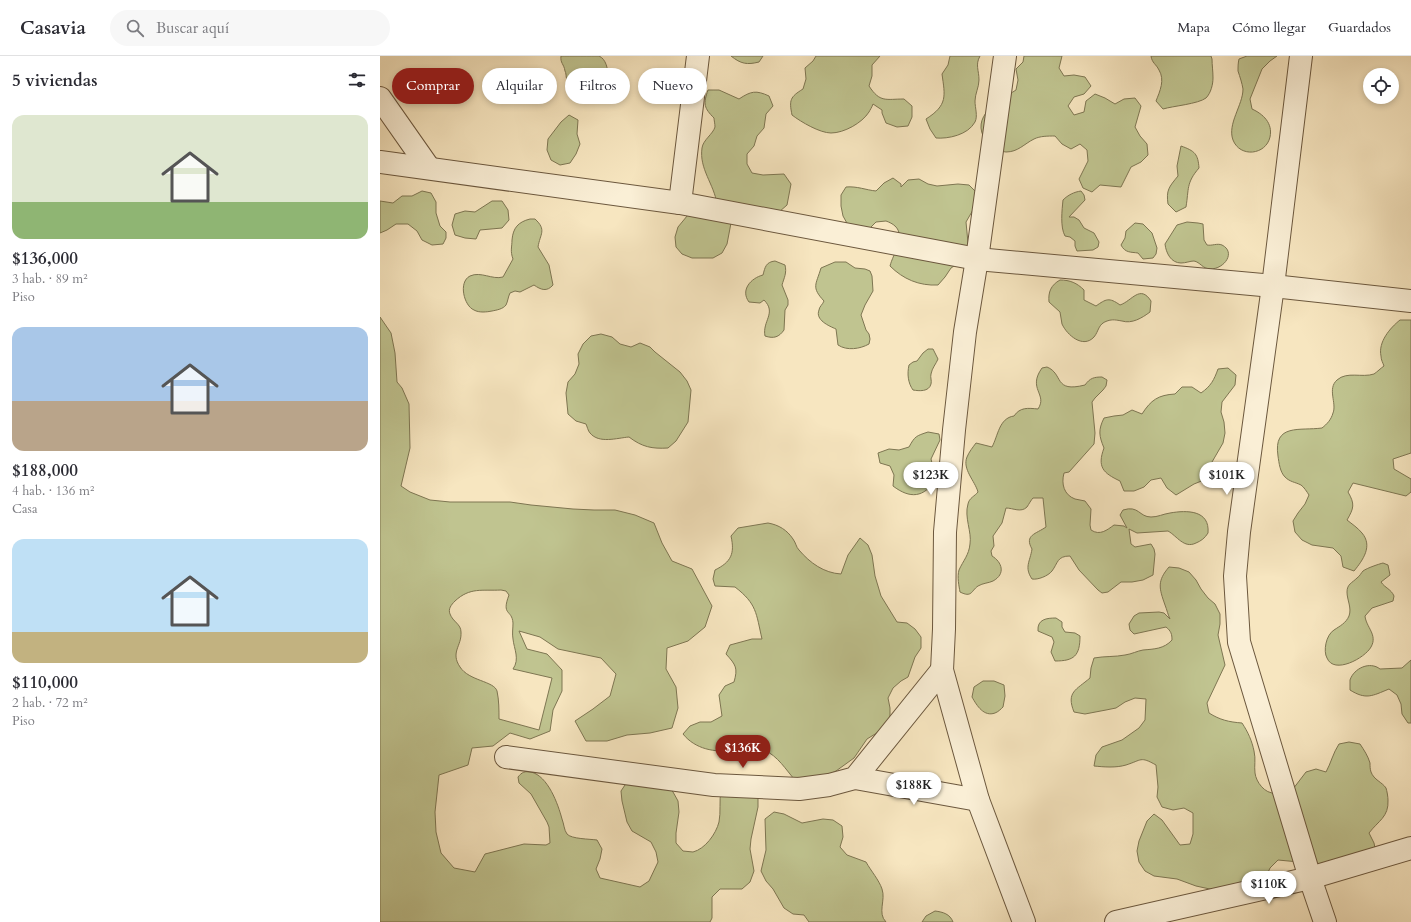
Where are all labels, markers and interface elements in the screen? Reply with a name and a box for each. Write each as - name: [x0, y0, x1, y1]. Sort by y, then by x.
- search box: [110, 10, 390, 46]
- text: Casavia: [20, 15, 86, 41]
- icon: search: [124, 17, 146, 39]
- text: Buscar aquí: [156, 18, 229, 38]
- text: Mapa: [1177, 18, 1210, 37]
- text: Cómo llegar: [1232, 18, 1306, 37]
- text: Guardados: [1328, 18, 1391, 37]
- chip: Comprar: [392, 68, 474, 104]
- chip: Alquilar: [482, 68, 557, 104]
- chip: Filtros: [565, 68, 630, 104]
- chip: Nuevo: [638, 68, 707, 104]
- map controls: [1363, 68, 1399, 104]
- button: locate: [1363, 68, 1399, 104]
- text: 5 viviendas: [12, 69, 98, 92]
- icon: filters: [346, 69, 368, 91]
- icon: home: [154, 141, 226, 213]
- text: $136,000: [12, 247, 78, 270]
- text: 3 hab. · 89 m²: [12, 270, 88, 288]
- text: Piso: [12, 288, 35, 306]
- icon: home: [154, 353, 226, 425]
- text: $188,000: [12, 459, 78, 482]
- pin: $123K: [903, 462, 959, 496]
- pin: $101K: [1199, 462, 1255, 496]
- text: $123K: [912, 466, 950, 484]
- text: $101K: [1208, 466, 1246, 484]
- text: 4 hab. · 136 m²: [12, 482, 94, 500]
- text: Casa: [12, 500, 38, 518]
- icon: home: [154, 565, 226, 637]
- text: $110,000: [12, 671, 78, 694]
- text: 2 hab. · 72 m²: [12, 694, 88, 712]
- text: Piso: [12, 712, 35, 730]
- pin: $136K: [715, 735, 771, 769]
- text: $136K: [724, 739, 762, 757]
- pin: $188K: [886, 772, 942, 806]
- text: $188K: [895, 776, 933, 794]
- pin: $110K: [1241, 871, 1297, 905]
- text: $110K: [1250, 875, 1288, 893]

